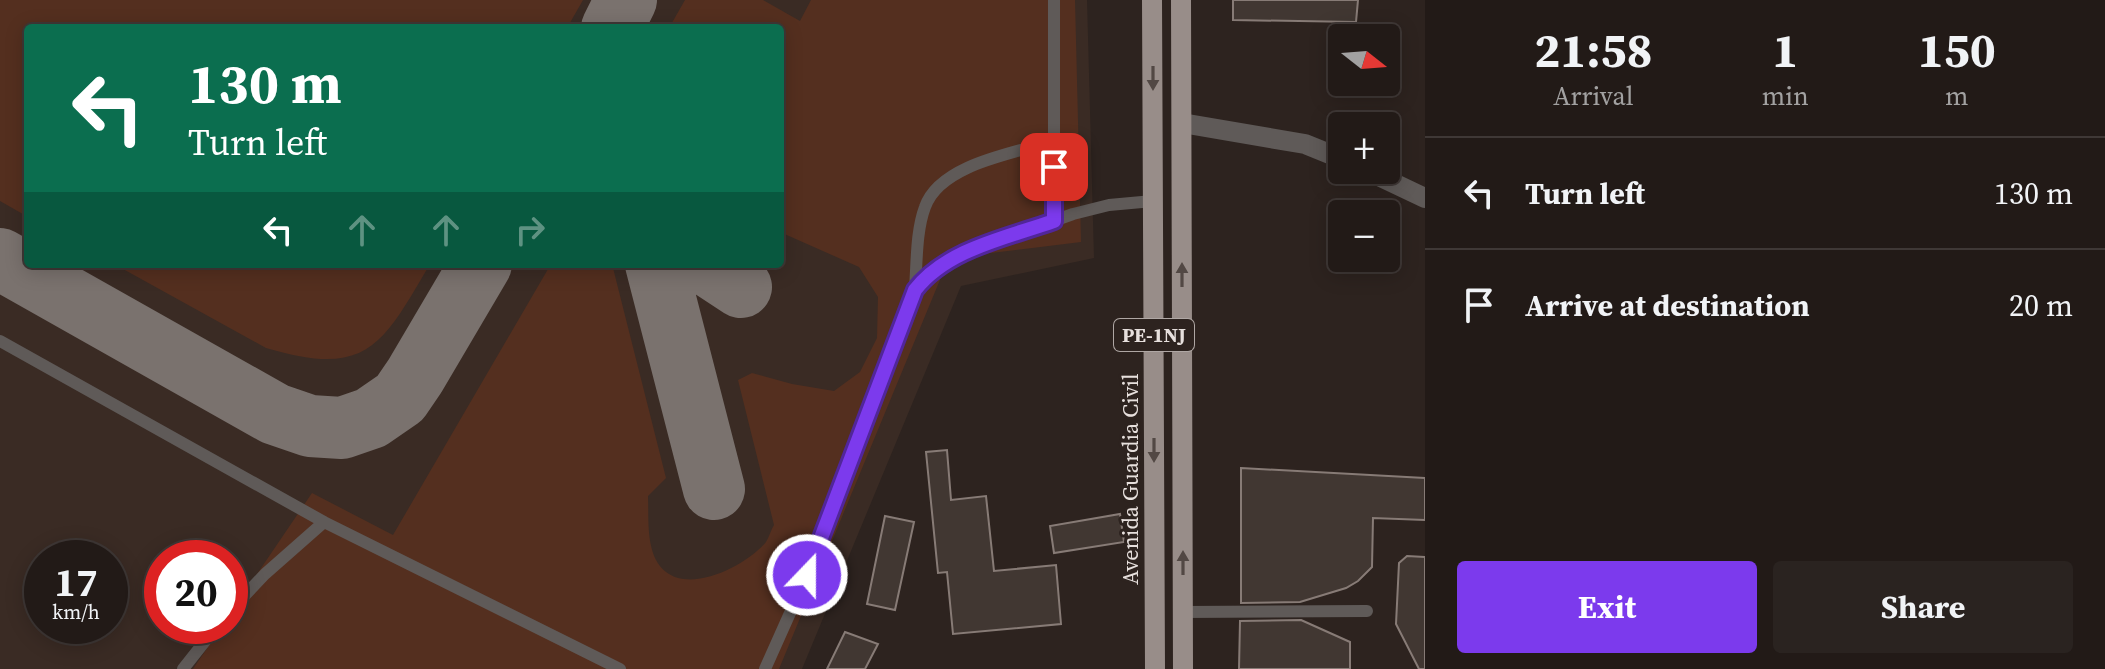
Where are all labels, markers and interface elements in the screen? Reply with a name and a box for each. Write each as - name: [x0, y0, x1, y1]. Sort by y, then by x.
- text: 21:58: [1534, 17, 1653, 83]
- text: 1: [1772, 17, 1798, 83]
- text: 150: [1918, 17, 1996, 83]
- north arrow: [1328, 24, 1400, 96]
- map controls: [1328, 24, 1400, 272]
- text: 130 m: [188, 45, 342, 122]
- icon: left: [56, 56, 160, 160]
- one-way arrow: [1147, 66, 1159, 91]
- text: Arrival: [1553, 78, 1634, 114]
- text: min: [1762, 78, 1809, 114]
- text: m: [1945, 78, 1969, 114]
- button: +: [1328, 112, 1400, 184]
- text: Turn left: [188, 118, 327, 167]
- pin: [1020, 133, 1088, 201]
- icon: arrive: [1032, 145, 1076, 189]
- icon: left: [1457, 171, 1501, 215]
- text: Turn left: [1525, 173, 1645, 214]
- text: 130 m: [1994, 173, 2073, 214]
- button: −: [1328, 200, 1400, 272]
- icon: left: [256, 208, 300, 252]
- icon: ahead: [340, 208, 384, 252]
- icon: ahead: [424, 208, 468, 252]
- icon: right: [508, 208, 552, 252]
- one-way arrow: [1176, 262, 1188, 287]
- icon: arrive: [1457, 283, 1501, 327]
- text: Arrive at destination: [1525, 285, 1810, 326]
- text: 20 m: [2009, 285, 2073, 326]
- road number: PE-1NJ: [1114, 319, 1194, 351]
- street label: Avenida Guardia Civil: [1115, 373, 1145, 585]
- one-way arrow: [1148, 438, 1160, 463]
- position arrow: [765, 533, 849, 617]
- speed limit sign: 20: [144, 540, 248, 644]
- one-way arrow: [1177, 550, 1189, 575]
- text: 17: [54, 555, 98, 609]
- button: Exit: [1457, 561, 1757, 653]
- button: Share: [1773, 561, 2073, 653]
- text: km/h: [52, 598, 100, 626]

